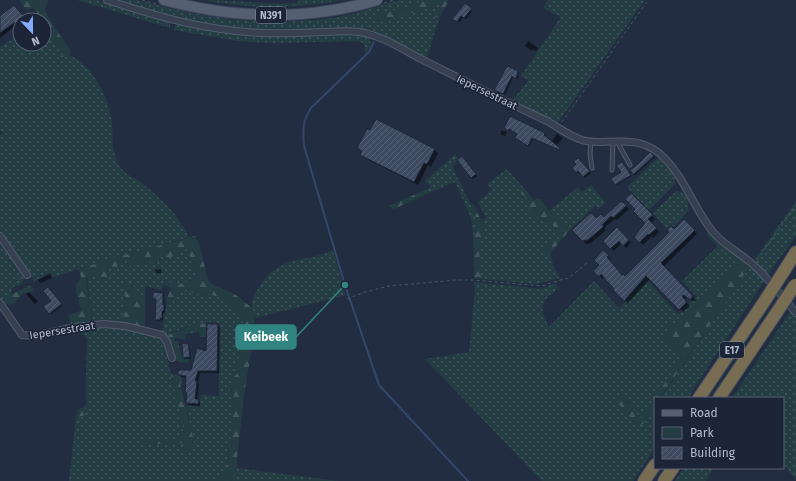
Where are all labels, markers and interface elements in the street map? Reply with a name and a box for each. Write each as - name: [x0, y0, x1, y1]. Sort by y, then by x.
- road number: N391: [256, 7, 286, 23]
- north arrow: [12, 12, 52, 52]
- text: N: [30, 33, 41, 48]
- street label: Iepersestraat: [454, 72, 519, 113]
- street label: Iepersestraat: [29, 319, 96, 342]
- callout: Keibeek: [236, 325, 296, 349]
- text: Keibeek: [244, 330, 289, 344]
- road number: E17: [720, 342, 744, 358]
- legend: [654, 397, 784, 469]
- text: Road: [690, 406, 718, 420]
- text: Park: [690, 426, 714, 440]
- text: Building: [690, 446, 736, 460]

